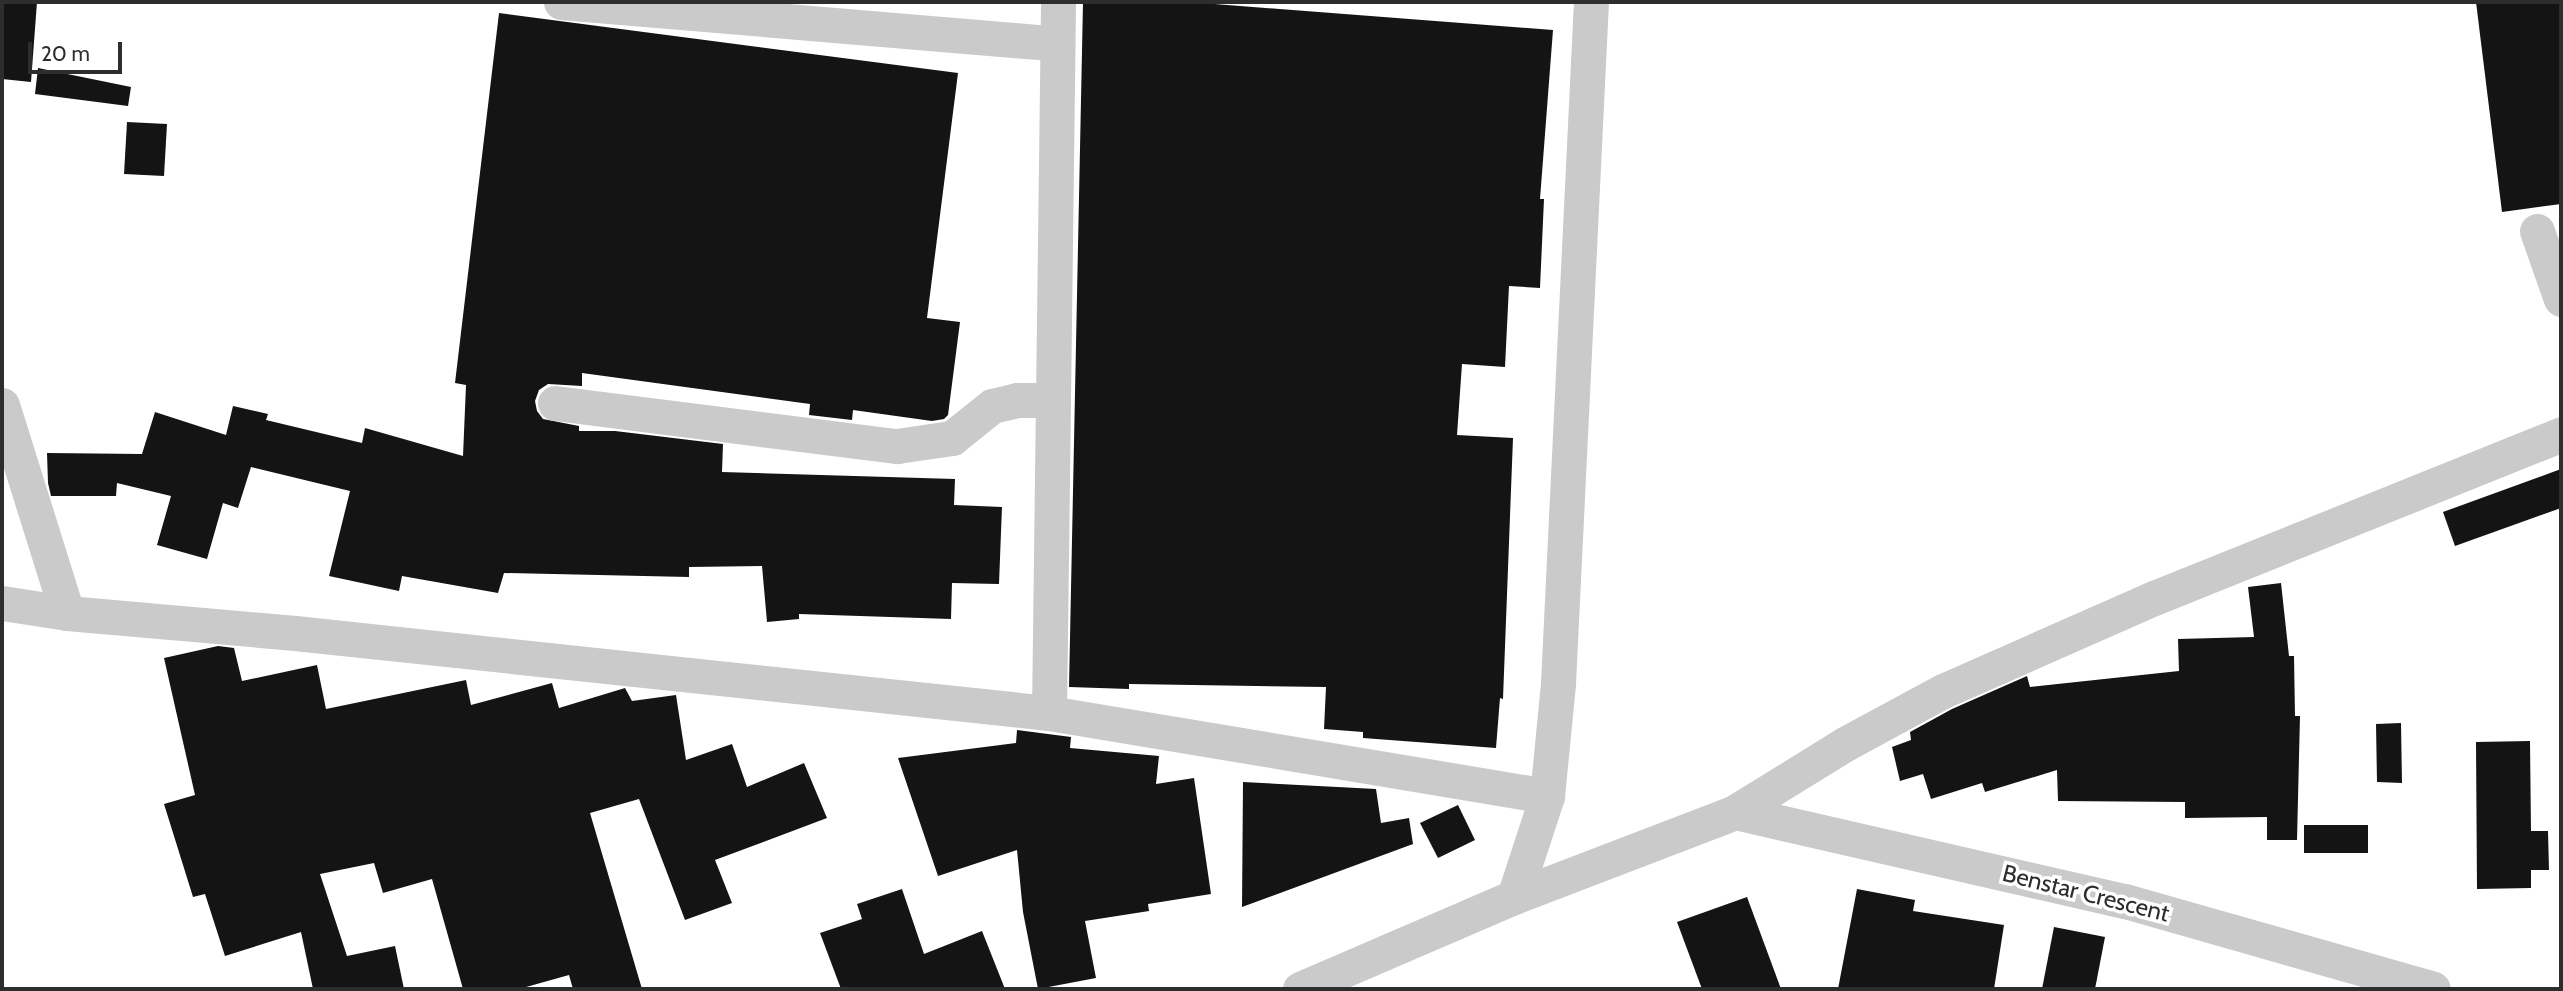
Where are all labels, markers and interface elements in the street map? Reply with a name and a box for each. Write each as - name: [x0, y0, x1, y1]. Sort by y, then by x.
- scale bar: [32, 28, 126, 72]
- text: 20 m: [41, 41, 90, 66]
- street label: Benstar Crescent: [2000, 858, 2172, 928]

